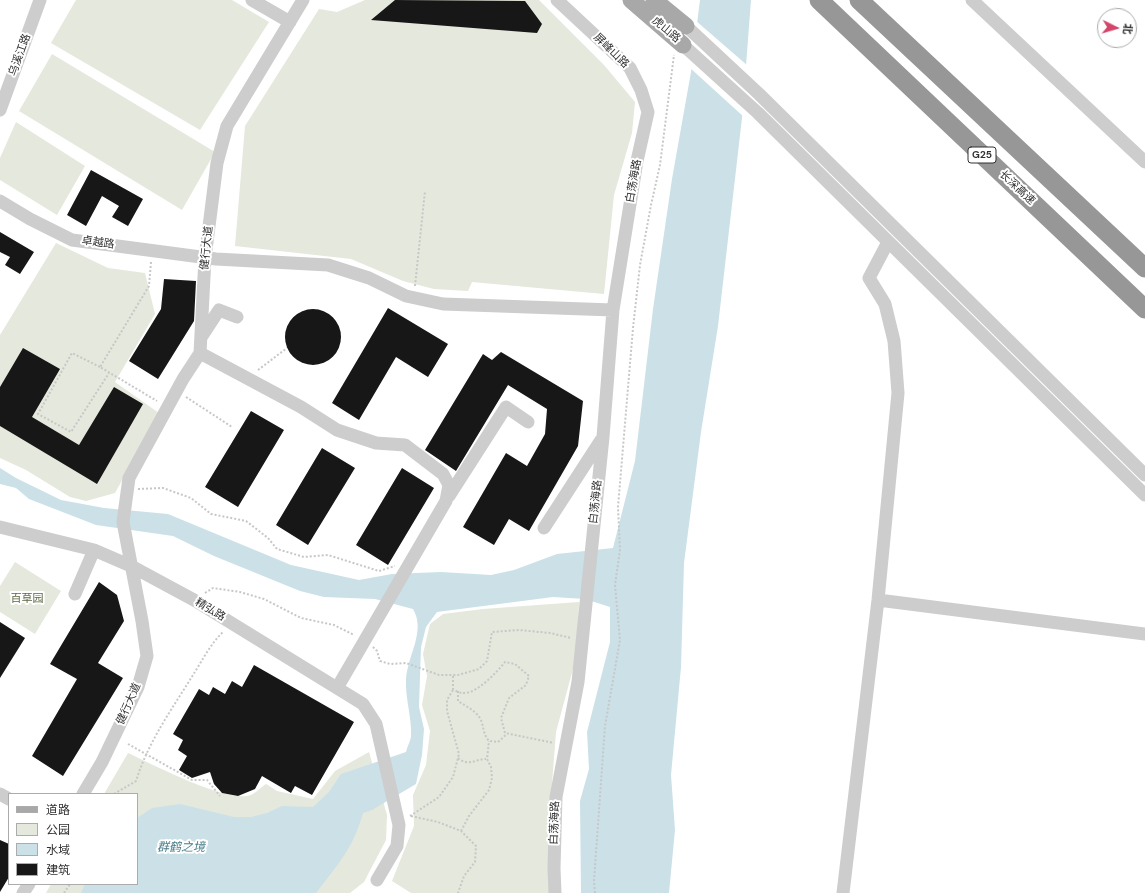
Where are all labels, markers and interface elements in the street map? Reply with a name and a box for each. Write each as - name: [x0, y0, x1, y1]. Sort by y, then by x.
- north arrow: [1097, 8, 1137, 48]
- street label: 虎山路: [649, 14, 683, 46]
- text: 北: [1121, 23, 1135, 35]
- street label: 屏峰山路: [591, 31, 631, 71]
- street label: 乌溪江路: [6, 32, 34, 78]
- road number: G25: [968, 147, 996, 163]
- street label: 白荡海路: [624, 158, 644, 204]
- street label: 长深高速: [996, 168, 1038, 208]
- street label: 健行大道: [198, 225, 216, 271]
- street label: 卓越路: [81, 234, 115, 252]
- street label: 白荡海路: [587, 479, 605, 525]
- park label: 百草园: [11, 592, 43, 606]
- street label: 精弘路: [192, 596, 228, 624]
- street label: 健行大道: [114, 681, 144, 727]
- legend: [8, 793, 138, 885]
- street label: 白荡海路: [548, 801, 562, 845]
- text: 道路: [46, 802, 70, 818]
- text: 公园: [46, 822, 70, 838]
- water label: 群鹤之境: [157, 841, 205, 855]
- text: 水域: [46, 842, 70, 858]
- text: 建筑: [46, 862, 70, 878]

